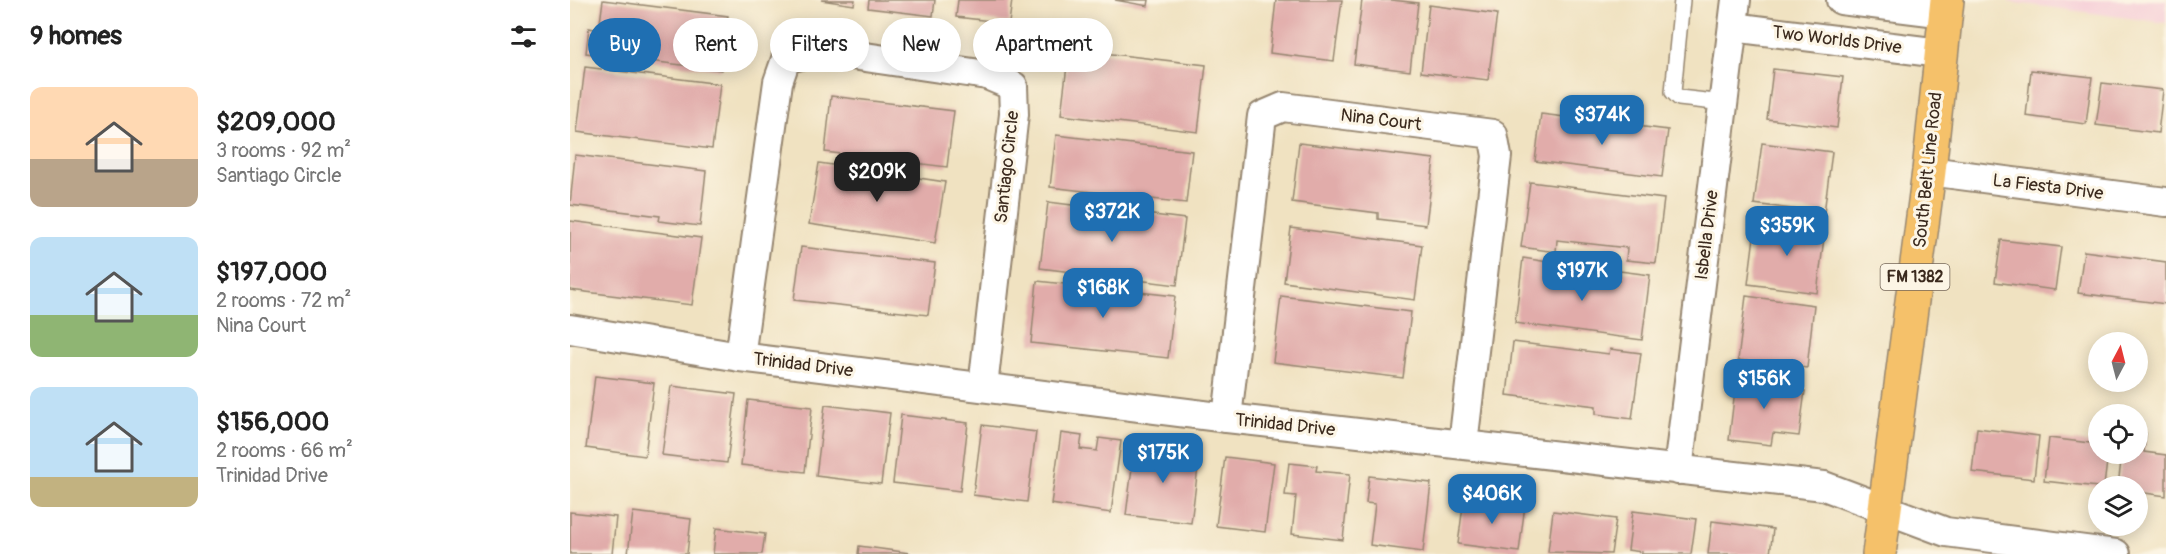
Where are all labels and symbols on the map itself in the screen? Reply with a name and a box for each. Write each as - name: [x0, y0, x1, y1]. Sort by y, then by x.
- street label: Two Worlds Drive: [1771, 21, 1903, 59]
- street label: South Belt Line Road: [1908, 91, 1948, 249]
- pin: $374K: [1560, 95, 1644, 146]
- street label: Nina Court: [1339, 104, 1423, 136]
- street label: Santiago Circle: [990, 110, 1024, 224]
- pin: $209K: [835, 152, 919, 203]
- street label: La Fiesta Drive: [1991, 169, 2105, 205]
- street label: Isbella Drive: [1690, 189, 1724, 281]
- pin: $372K: [1070, 192, 1154, 243]
- pin: $359K: [1745, 206, 1829, 257]
- pin: $197K: [1540, 251, 1624, 302]
- road number: FM 1382: [1880, 264, 1950, 290]
- pin: $168K: [1061, 268, 1145, 319]
- north arrow: [2088, 332, 2148, 392]
- street label: Trinidad Drive: [752, 347, 854, 383]
- pin: $156K: [1722, 359, 1806, 410]
- street label: Trinidad Drive: [1234, 408, 1336, 442]
- pin: $175K: [1121, 433, 1205, 484]
- pin: $406K: [1450, 474, 1534, 525]

